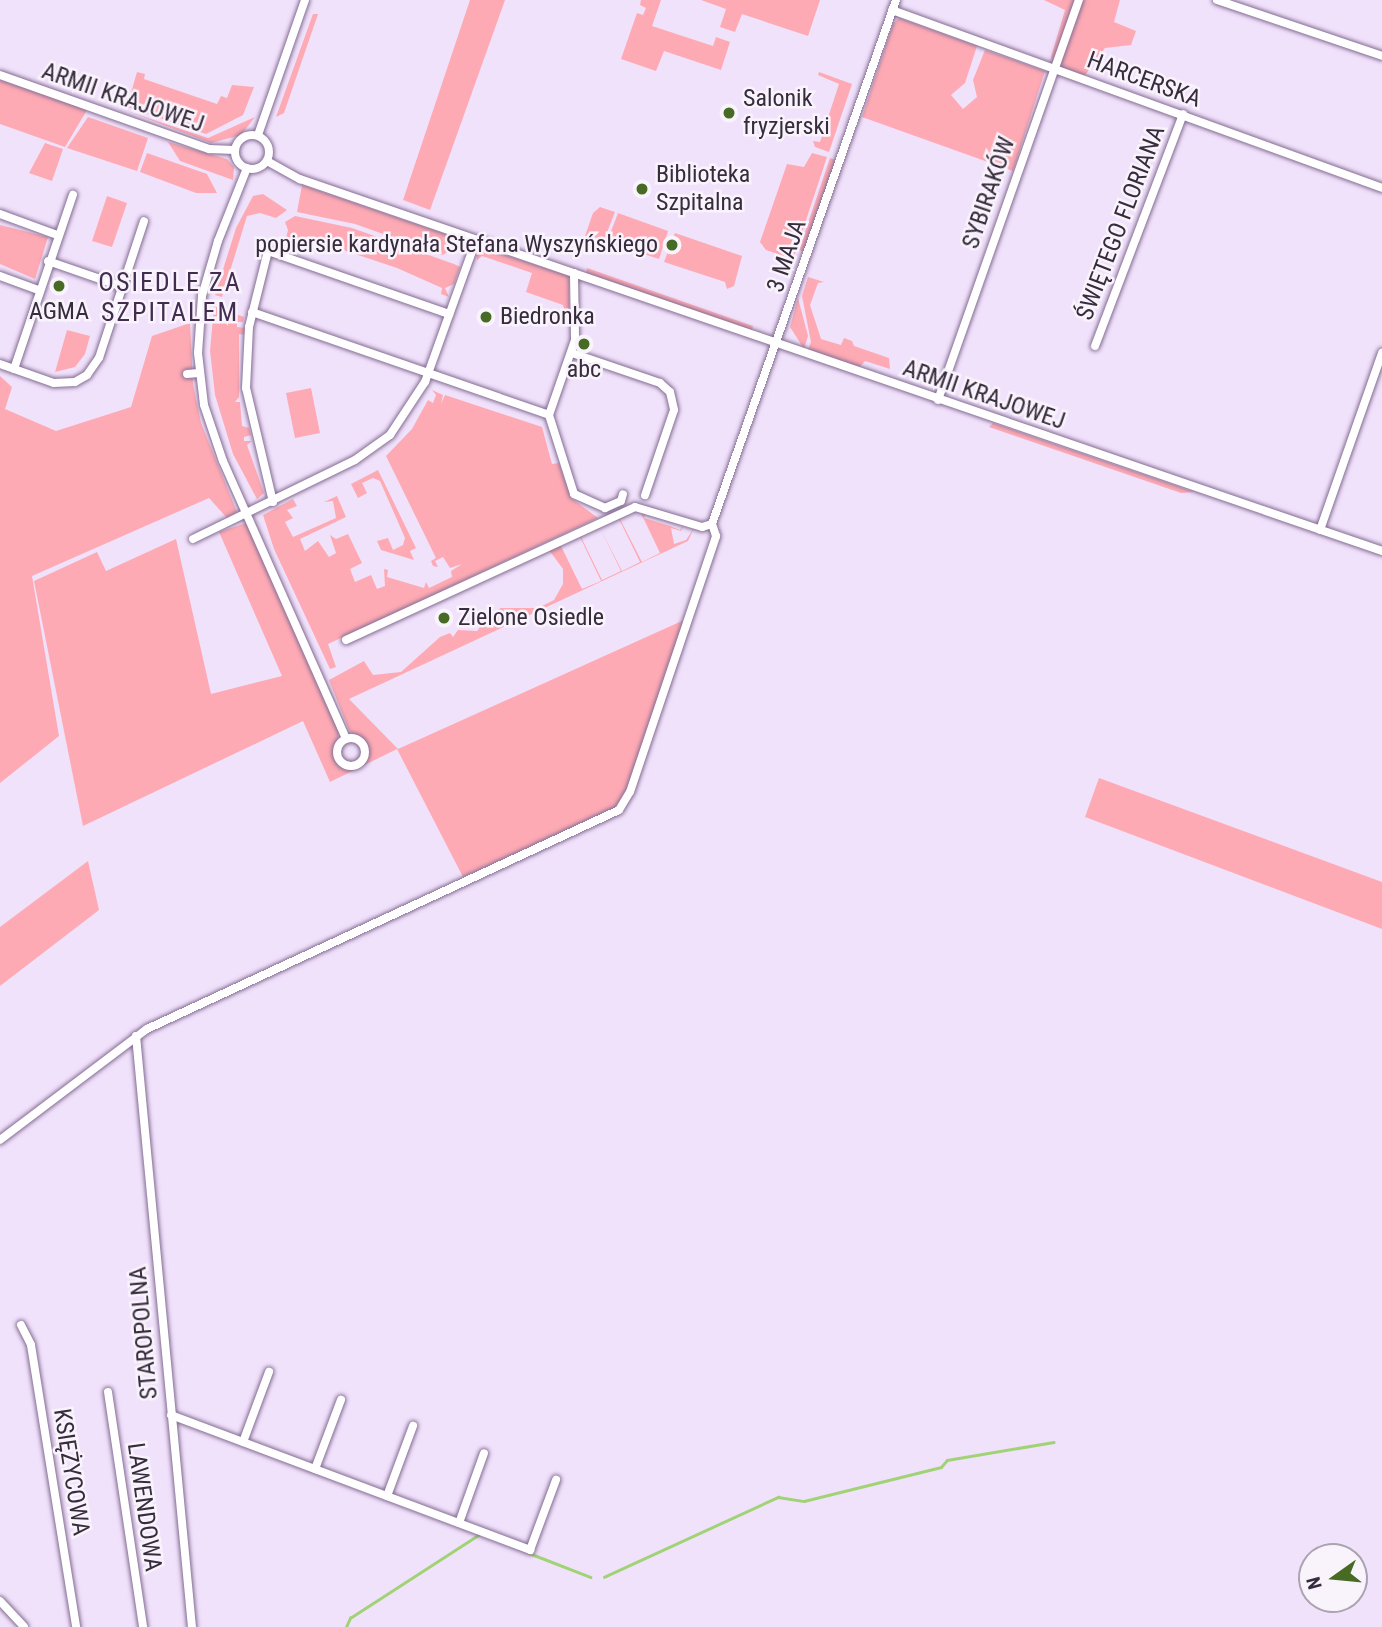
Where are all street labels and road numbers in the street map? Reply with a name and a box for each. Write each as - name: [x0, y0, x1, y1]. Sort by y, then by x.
- street label: HARCERSKA: [1083, 46, 1205, 114]
- street label: ARMII KRAJOWEJ: [38, 57, 208, 139]
- street label: ŚWIĘTEGO FLORIANA: [1071, 122, 1171, 324]
- street label: SYBIRAKÓW: [956, 133, 1022, 253]
- street label: 3 MAJA: [761, 216, 813, 296]
- street label: ARMII KRAJOWEJ: [899, 354, 1069, 436]
- street label: STAROPOLNA: [124, 1265, 164, 1401]
- street label: KSIĘŻYCOWA: [47, 1407, 95, 1537]
- street label: LAWENDOWA: [121, 1441, 167, 1573]

